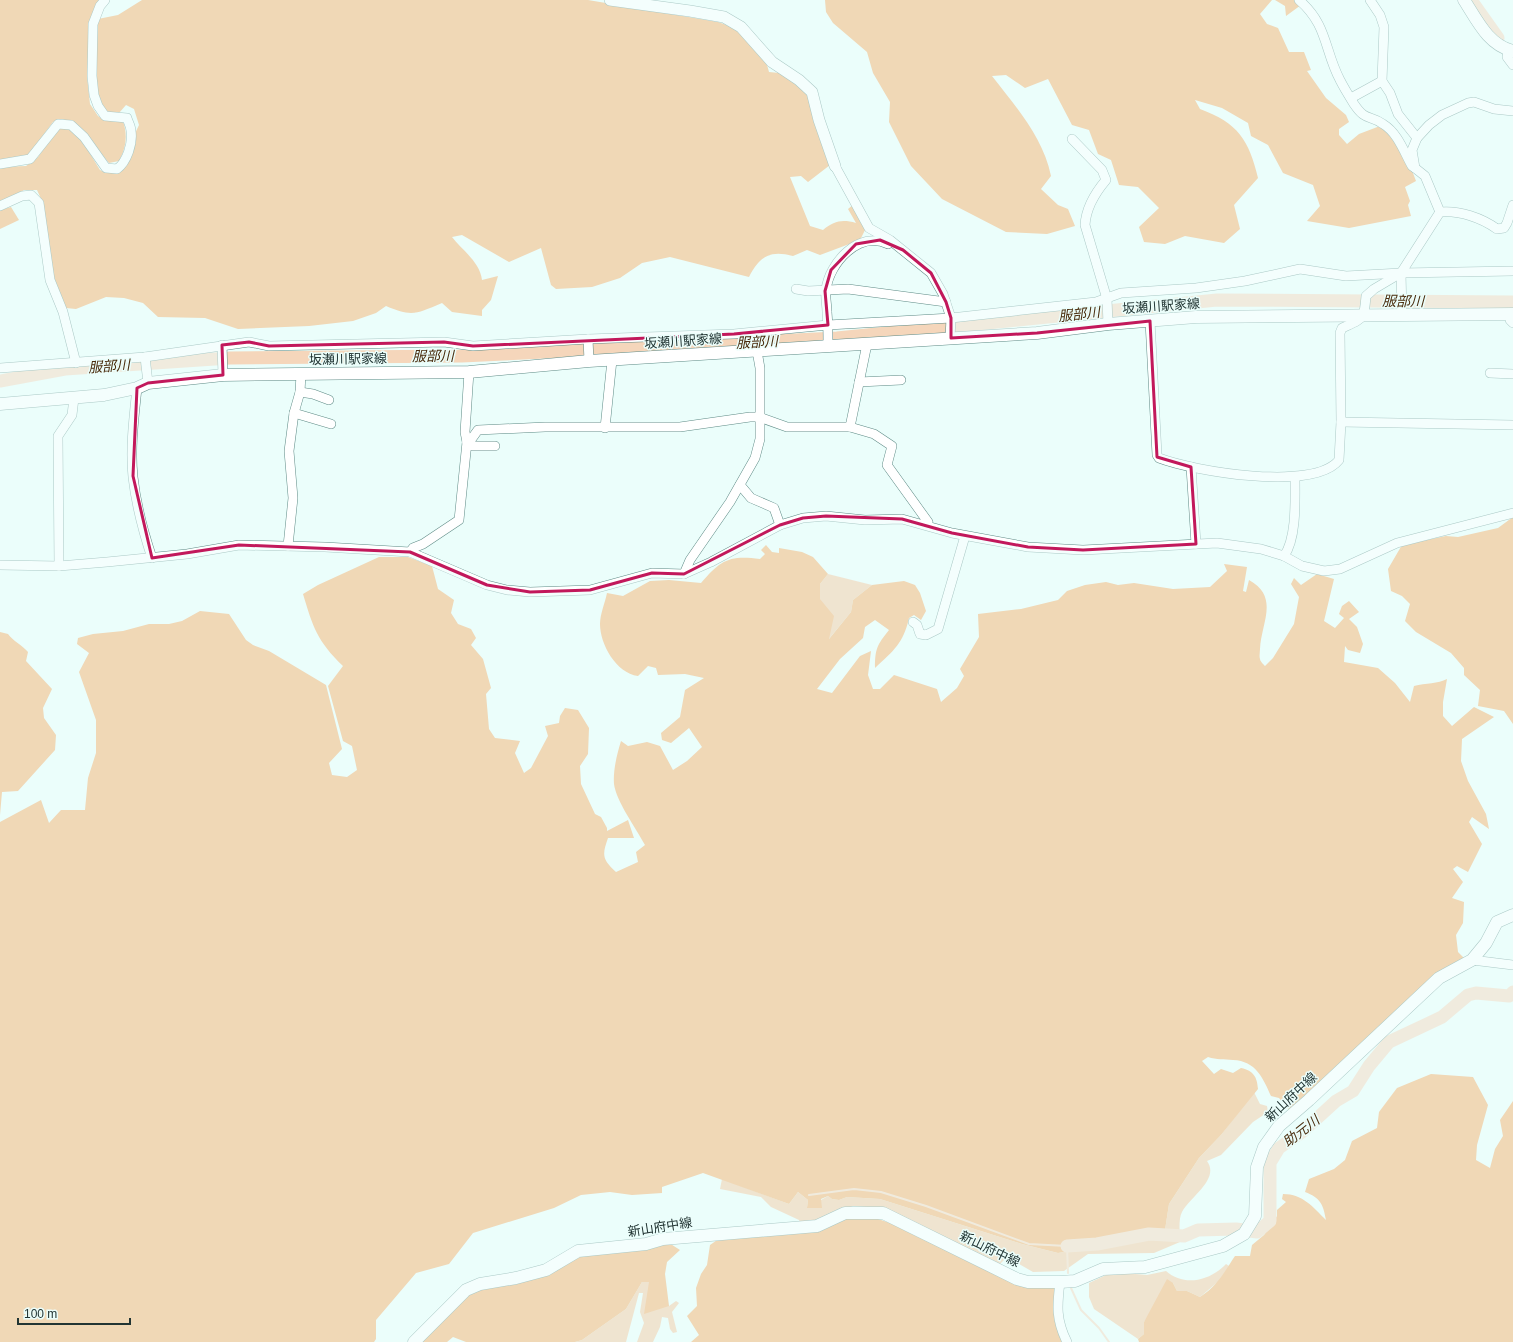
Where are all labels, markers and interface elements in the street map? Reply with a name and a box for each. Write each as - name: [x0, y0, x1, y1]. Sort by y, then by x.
- water label: 服部川: [1382, 293, 1426, 309]
- street label: 坂瀬川駅家線: [1122, 296, 1200, 316]
- water label: 服部川: [1057, 304, 1103, 324]
- street label: 坂瀬川駅家線: [644, 331, 722, 351]
- water label: 服部川: [736, 333, 780, 351]
- water label: 服部川: [412, 348, 456, 364]
- street label: 坂瀬川駅家線: [309, 351, 387, 367]
- water label: 服部川: [87, 356, 133, 375]
- street label: 新山府中線: [1262, 1069, 1320, 1125]
- water label: 助元川: [1280, 1111, 1324, 1150]
- street label: 新山府中線: [627, 1215, 693, 1239]
- street label: 新山府中線: [957, 1228, 1023, 1270]
- scale bar: [18, 1300, 130, 1326]
- text: 100 m: [24, 1307, 57, 1321]

